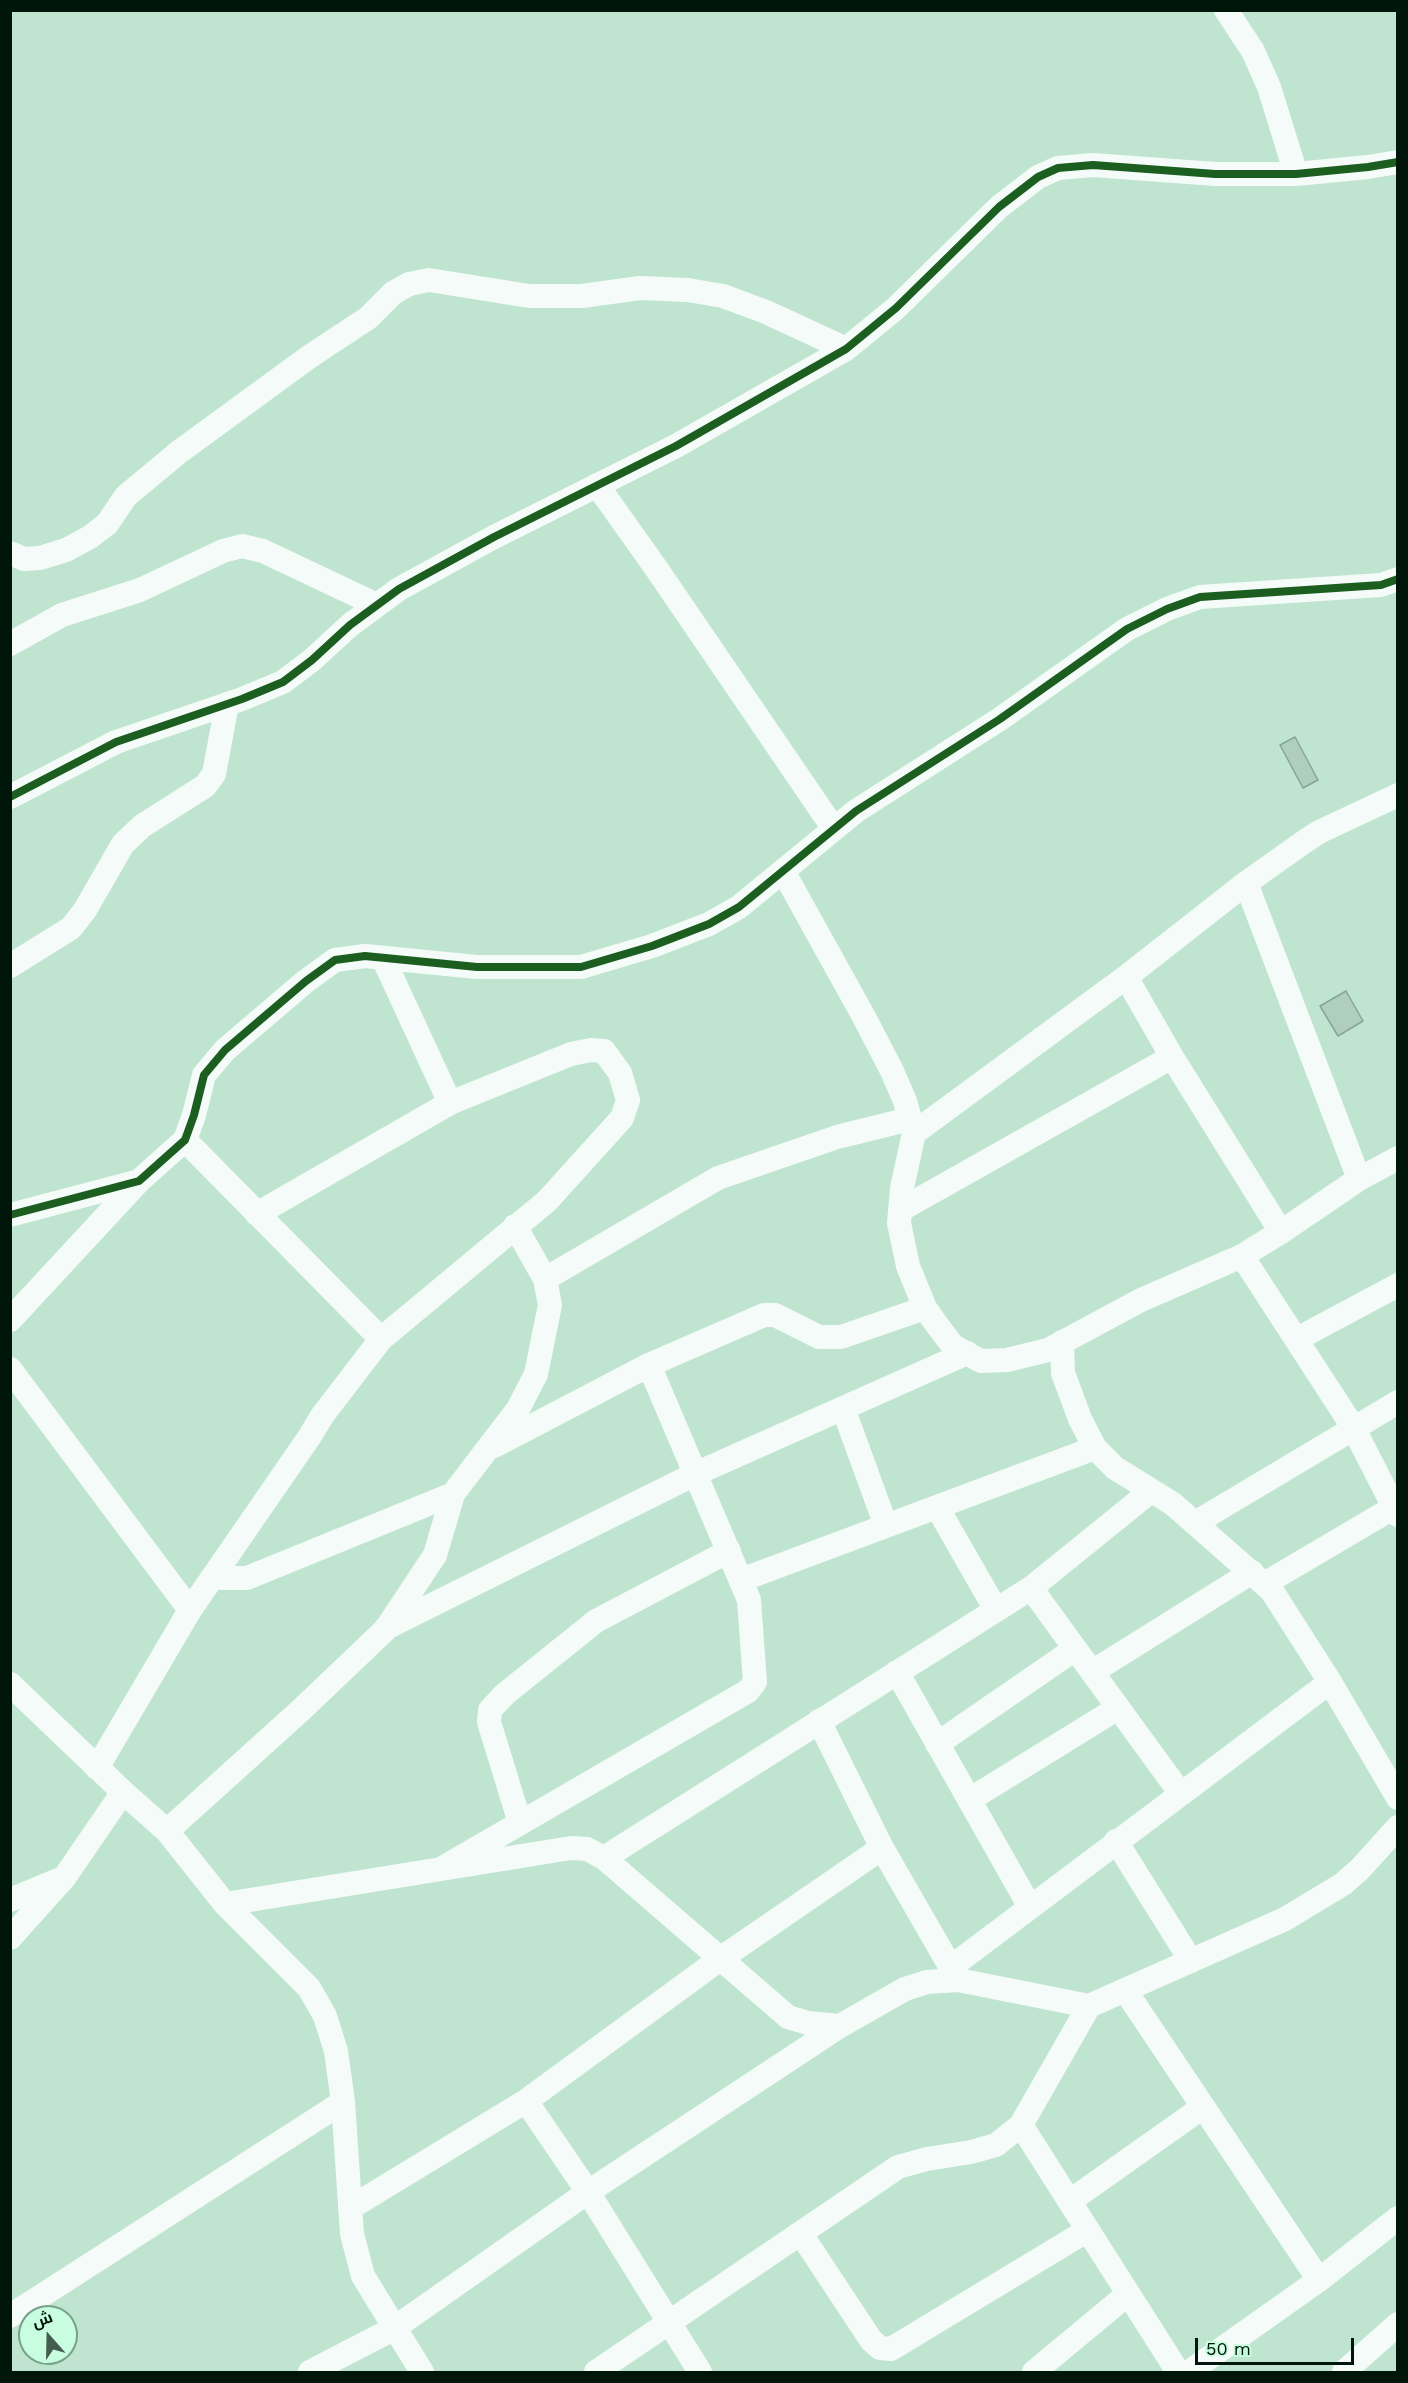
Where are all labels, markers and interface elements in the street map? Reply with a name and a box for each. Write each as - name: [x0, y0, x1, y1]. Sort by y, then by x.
- north arrow: [18, 2305, 78, 2365]
- text: ش: [29, 2307, 55, 2332]
- scale bar: [1198, 2326, 1357, 2364]
- text: 50 m: [1206, 2338, 1251, 2359]

